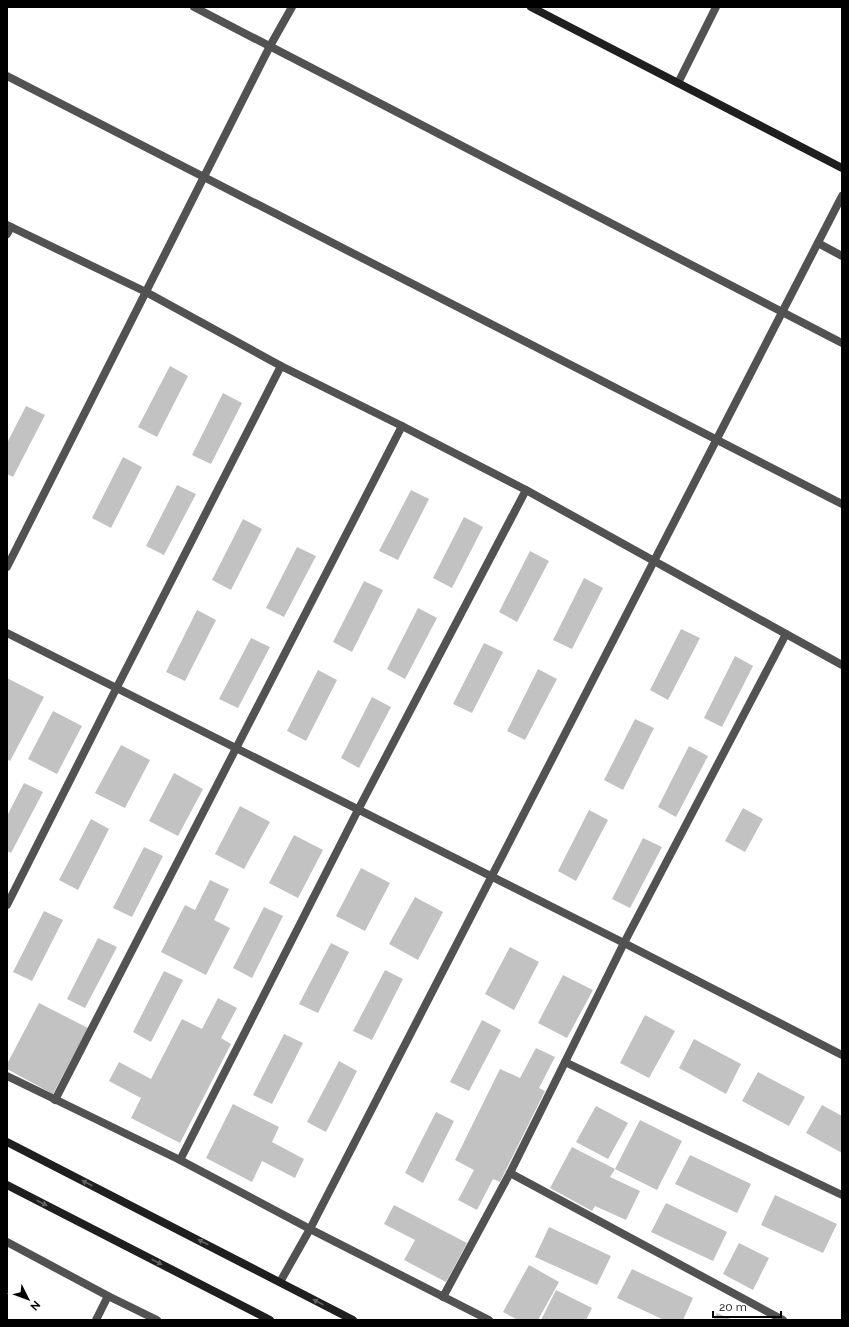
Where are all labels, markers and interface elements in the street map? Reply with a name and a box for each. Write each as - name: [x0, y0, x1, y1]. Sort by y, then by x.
- one-way arrow: [81, 1180, 93, 1186]
- one-way arrow: [36, 1200, 47, 1206]
- one-way arrow: [197, 1239, 208, 1246]
- one-way arrow: [152, 1259, 163, 1266]
- north arrow: [8, 1279, 48, 1319]
- scale bar: [713, 1293, 781, 1319]
- text: N: [27, 1298, 43, 1313]
- one-way arrow: [312, 1299, 324, 1305]
- text: 20 m: [719, 1300, 747, 1314]

